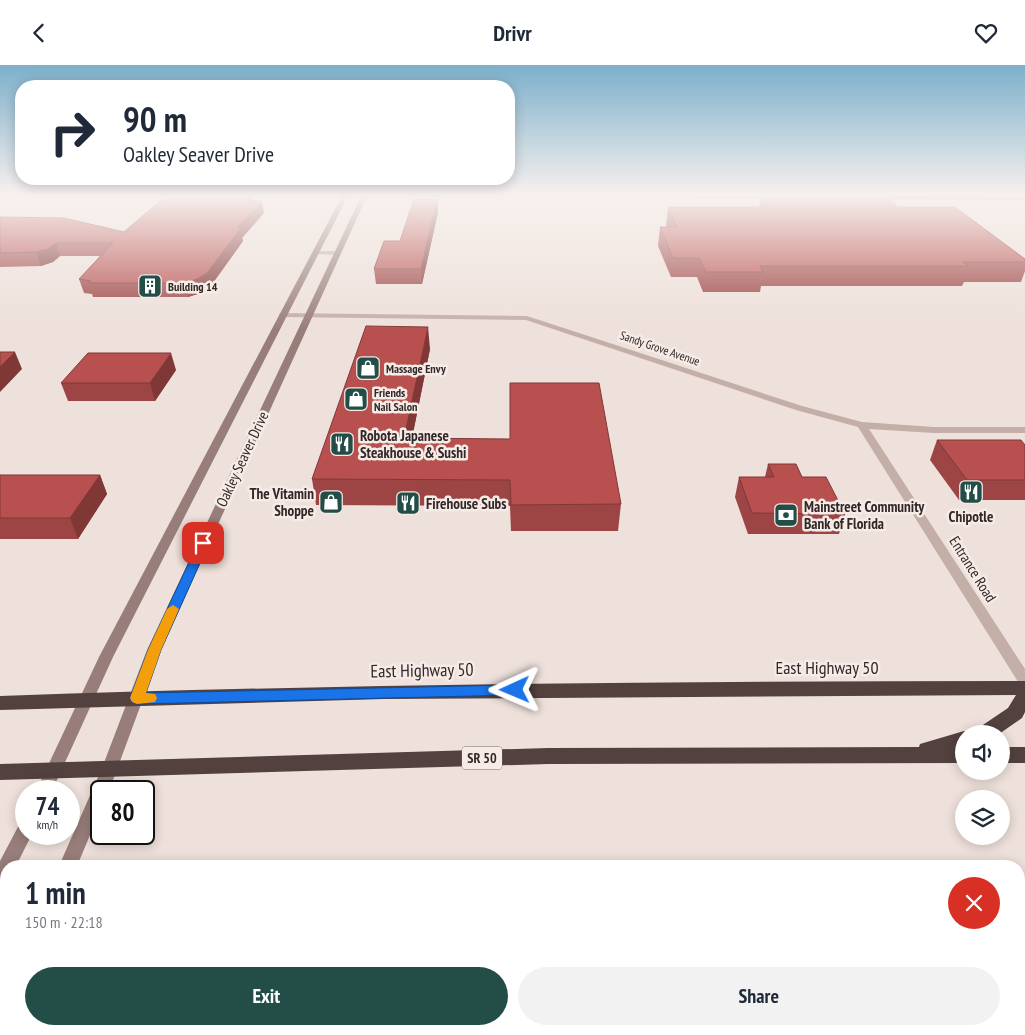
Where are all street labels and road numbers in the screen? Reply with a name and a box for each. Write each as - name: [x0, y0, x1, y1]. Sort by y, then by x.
- street label: Sandy Grove Avenue: [618, 327, 702, 369]
- street label: Oakley Seaver Drive: [212, 408, 272, 510]
- street label: Entrance Road: [945, 533, 1001, 605]
- street label: East Highway 50: [775, 656, 879, 679]
- street label: East Highway 50: [370, 658, 474, 682]
- road number: SR 50: [462, 746, 502, 769]

